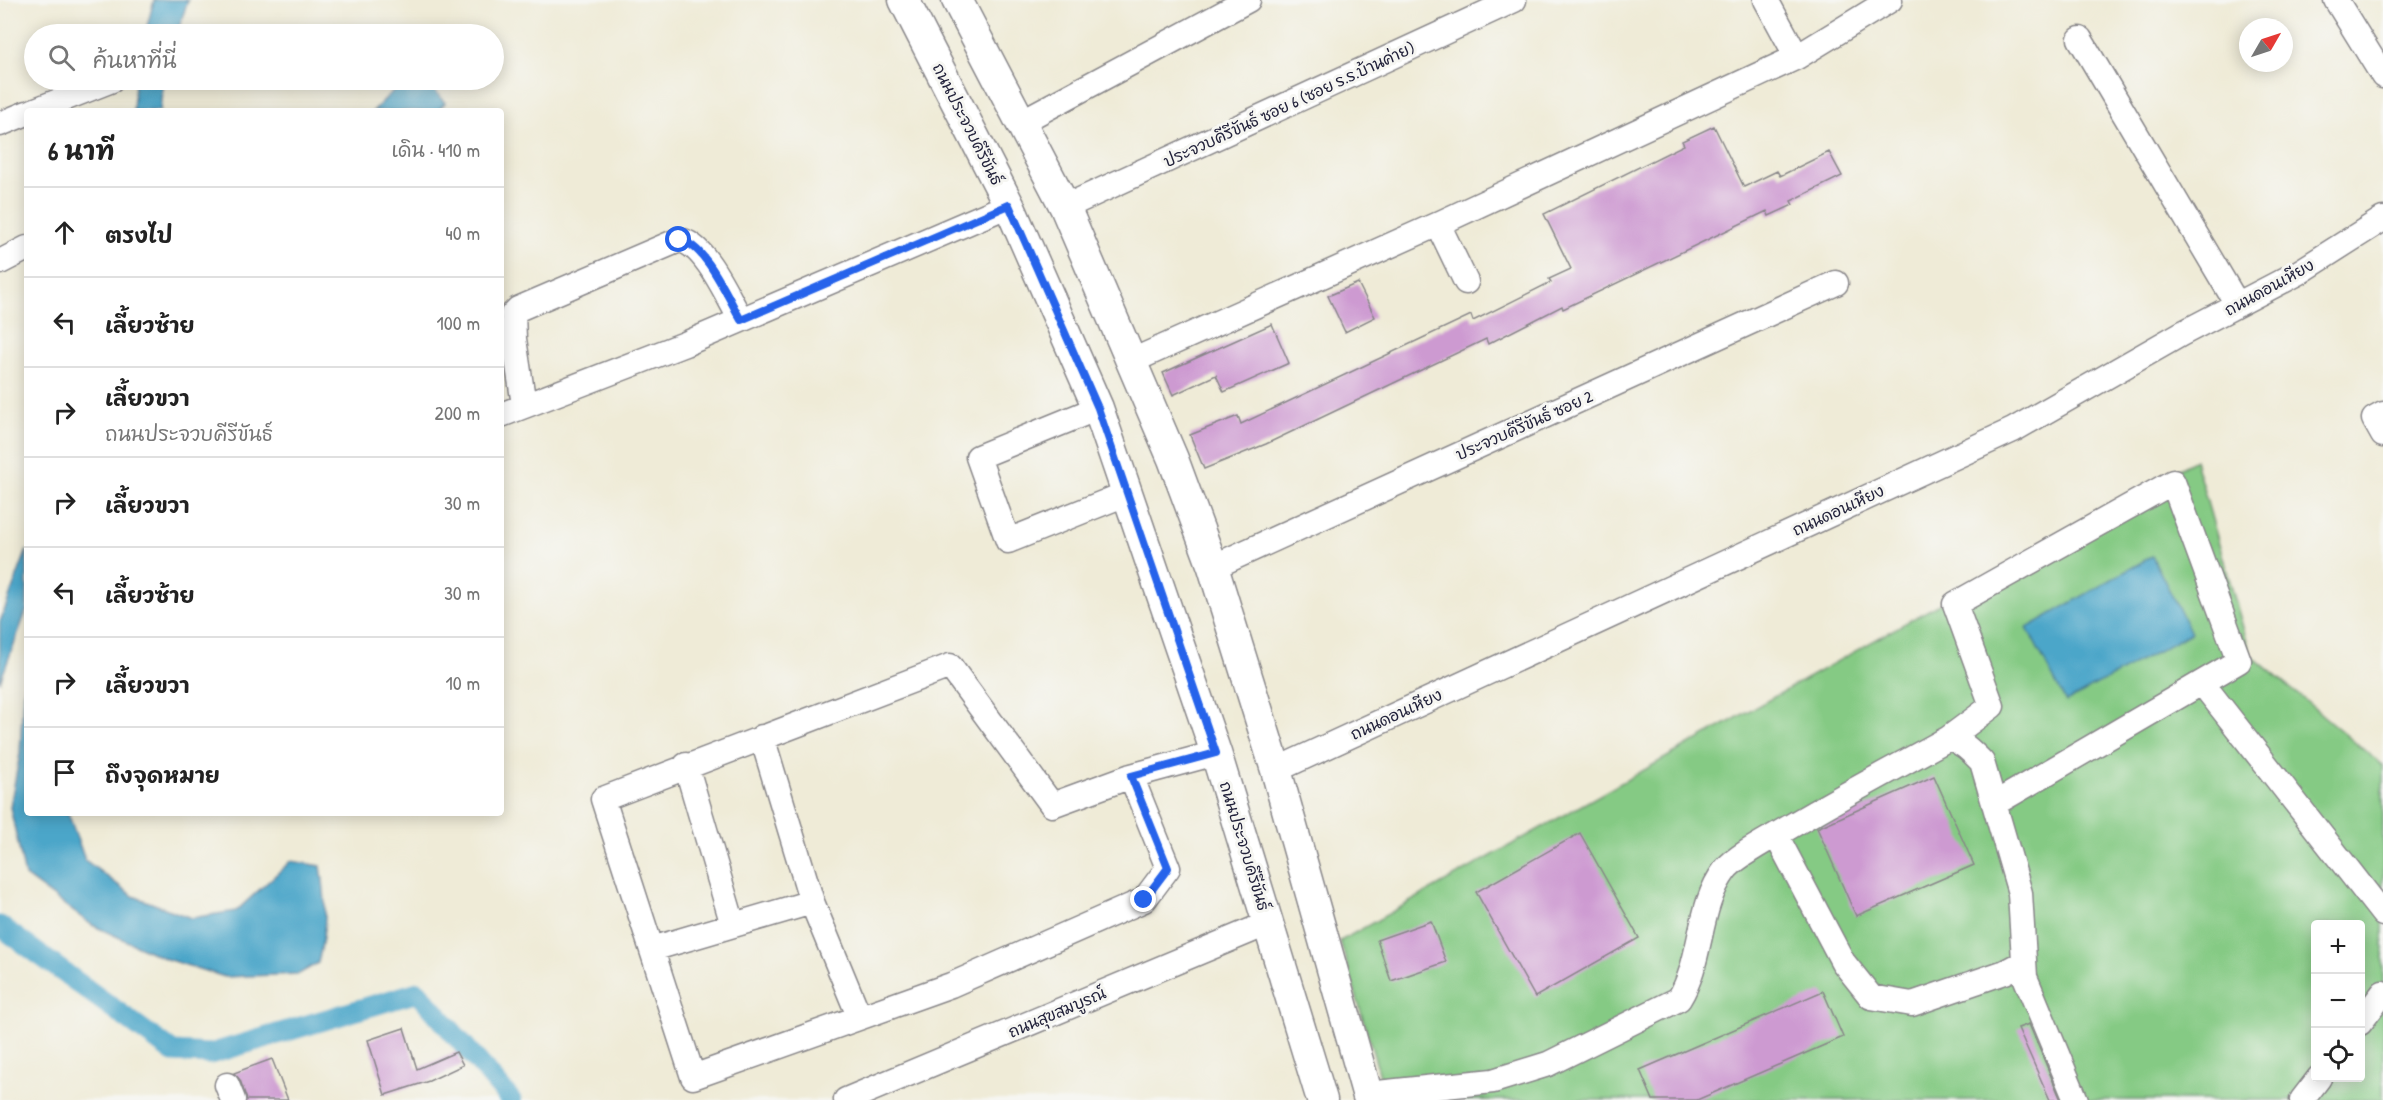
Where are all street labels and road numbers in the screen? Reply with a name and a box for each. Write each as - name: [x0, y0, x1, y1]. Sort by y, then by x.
- street label: ประจวบคีรีขันธ์ ซอย 6 (ซอย ร.ร.บ้านค่าย): [1160, 36, 1418, 172]
- street label: ถนนประจวบคีรีขันธ์: [928, 59, 1008, 189]
- street label: ถนนดอนเหียง: [2220, 253, 2318, 321]
- street label: ประจวบคีรีขันธ์ ซอย 2: [1452, 385, 1596, 465]
- street label: ถนนดอนเหียง: [1788, 479, 1888, 541]
- street label: ถนนดอนเหียง: [1346, 683, 1446, 745]
- street label: ถนนประจวบคีรีขันธ์: [1215, 779, 1275, 914]
- street label: ถนนสุขสมบูรณ์: [1005, 982, 1110, 1044]

